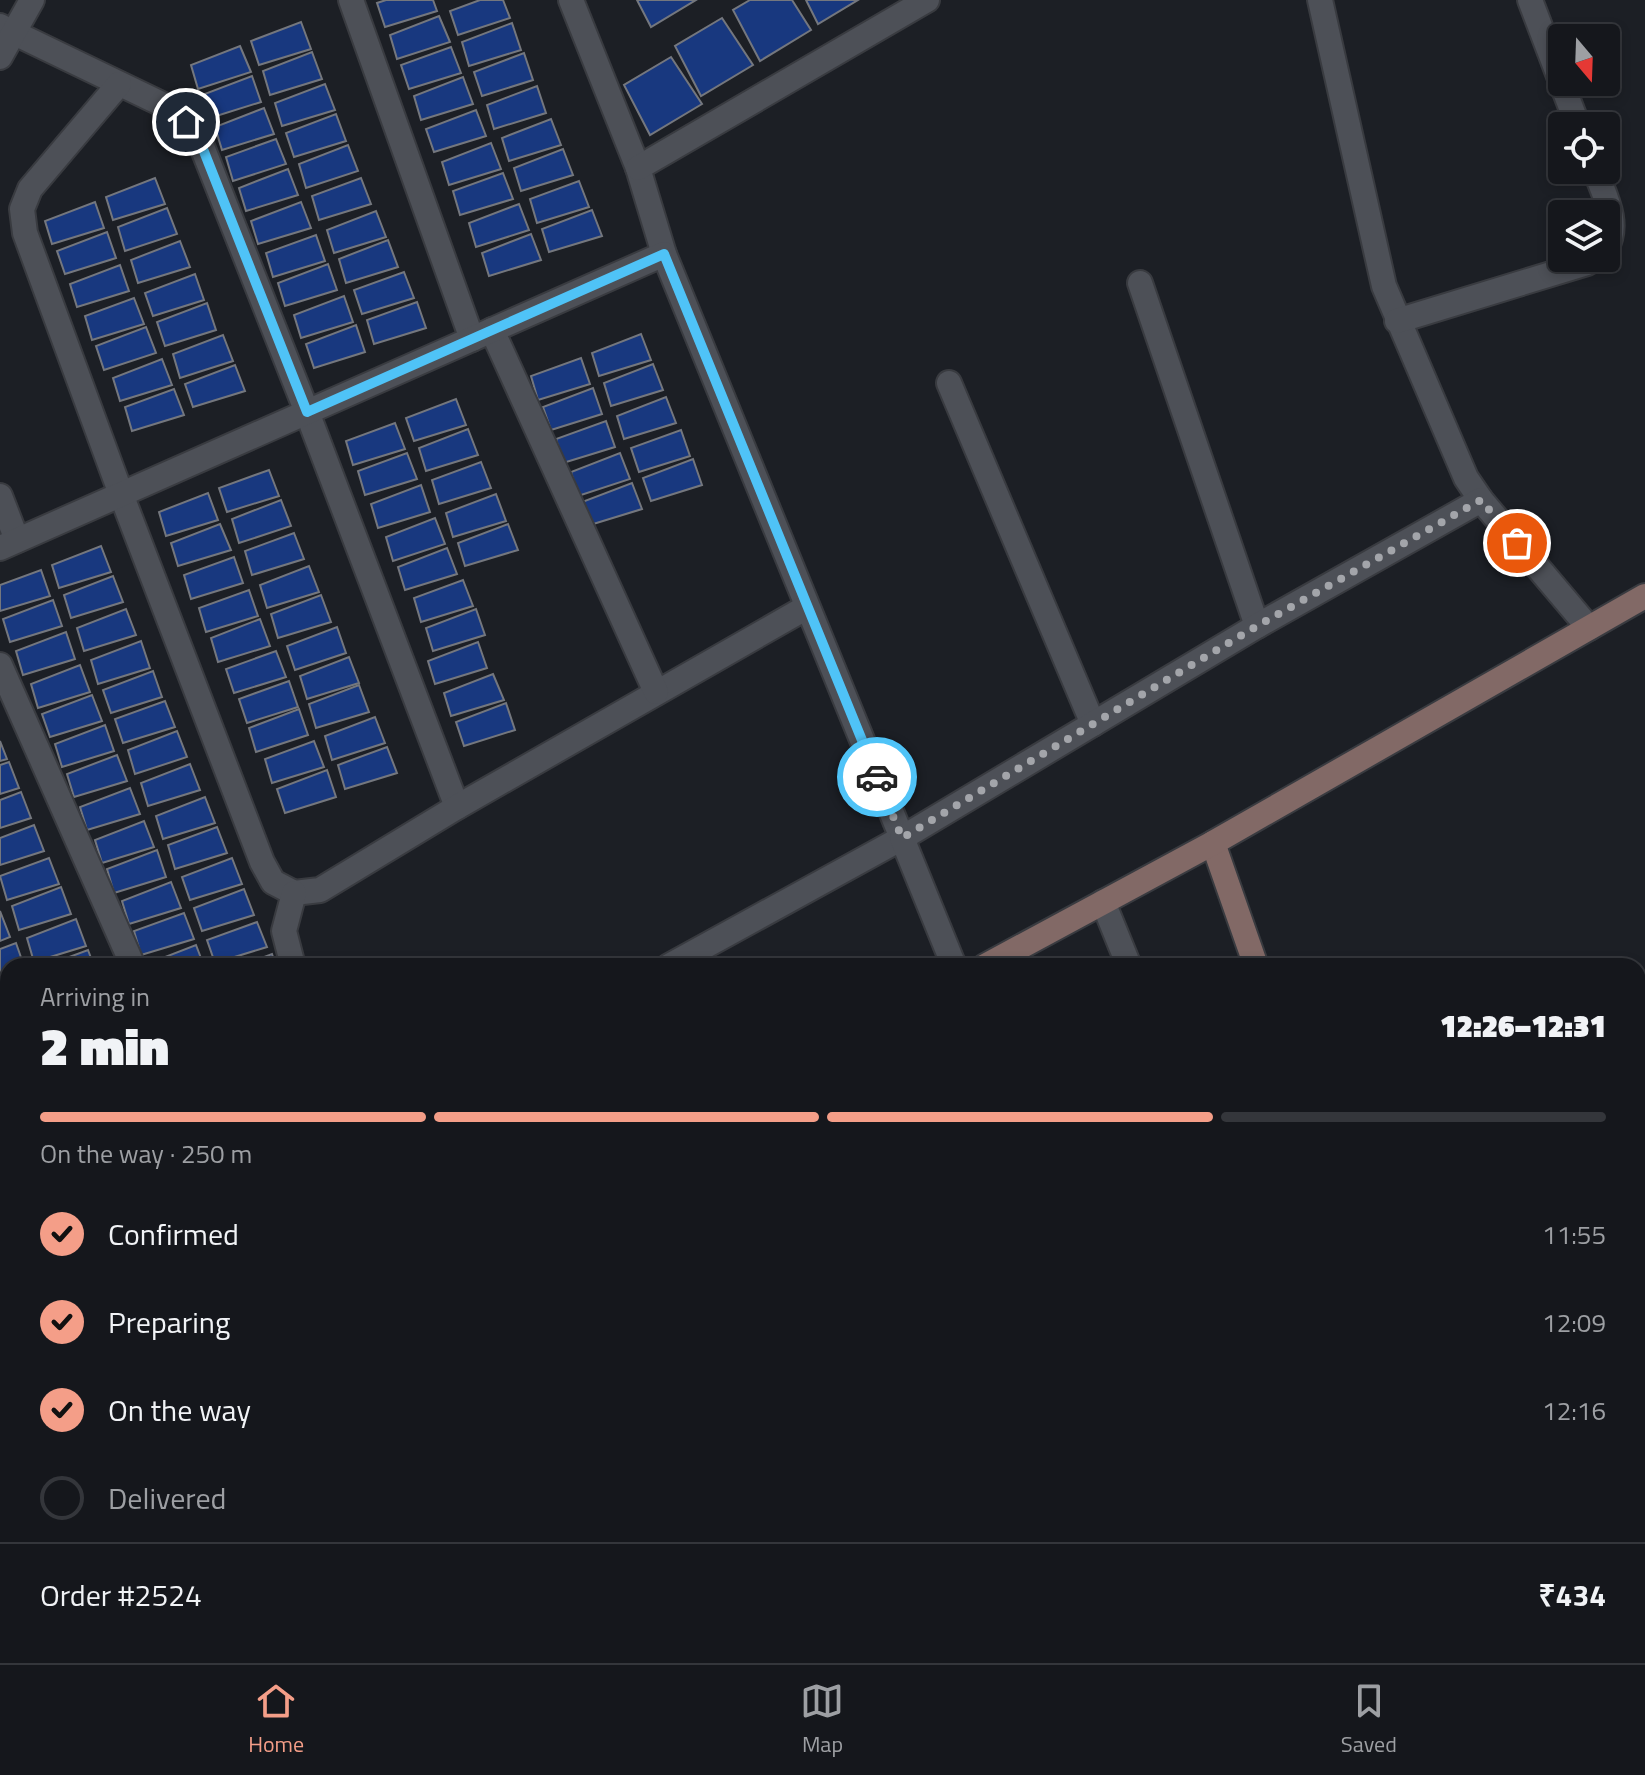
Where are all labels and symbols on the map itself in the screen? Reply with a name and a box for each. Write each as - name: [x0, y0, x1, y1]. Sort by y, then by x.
- north arrow: [1548, 24, 1620, 96]
- pin: [152, 88, 220, 156]
- pin: [1483, 509, 1551, 577]
- courier: [837, 737, 917, 817]

